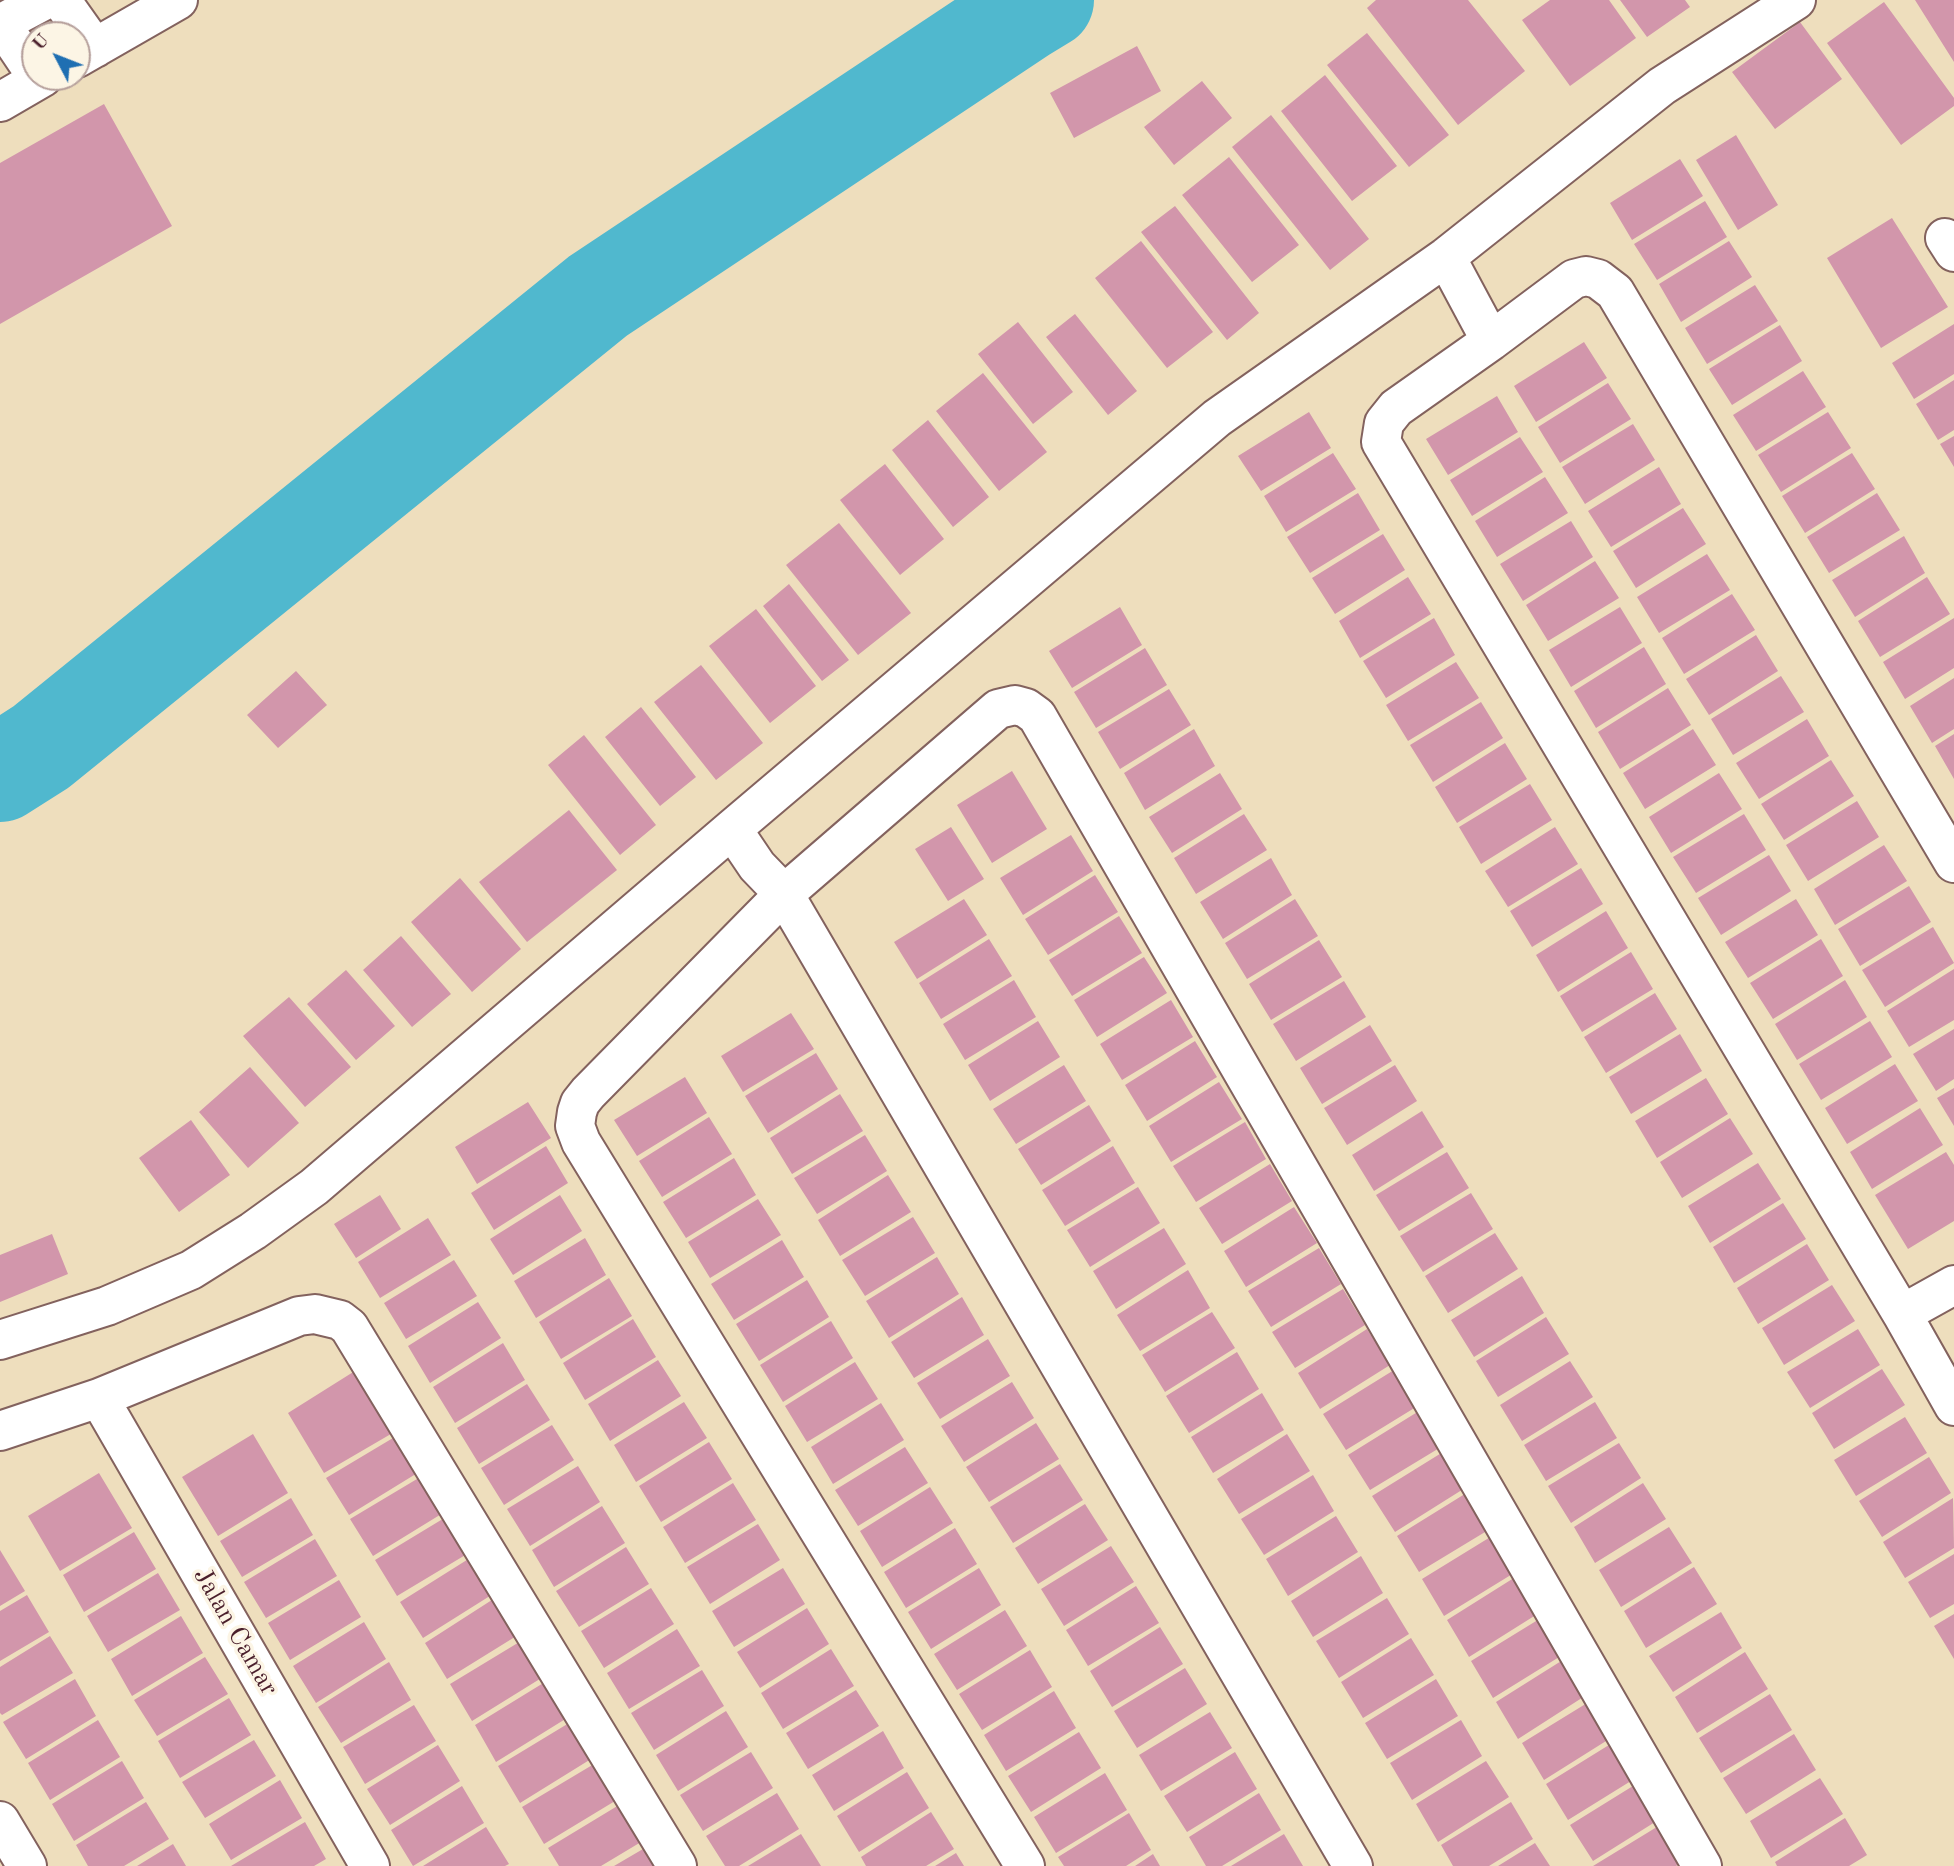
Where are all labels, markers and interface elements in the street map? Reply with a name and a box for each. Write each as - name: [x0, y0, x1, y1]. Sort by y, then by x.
- north arrow: [21, 21, 91, 91]
- text: U: [29, 31, 54, 55]
- street label: Jalan Camar: [186, 1563, 284, 1701]

